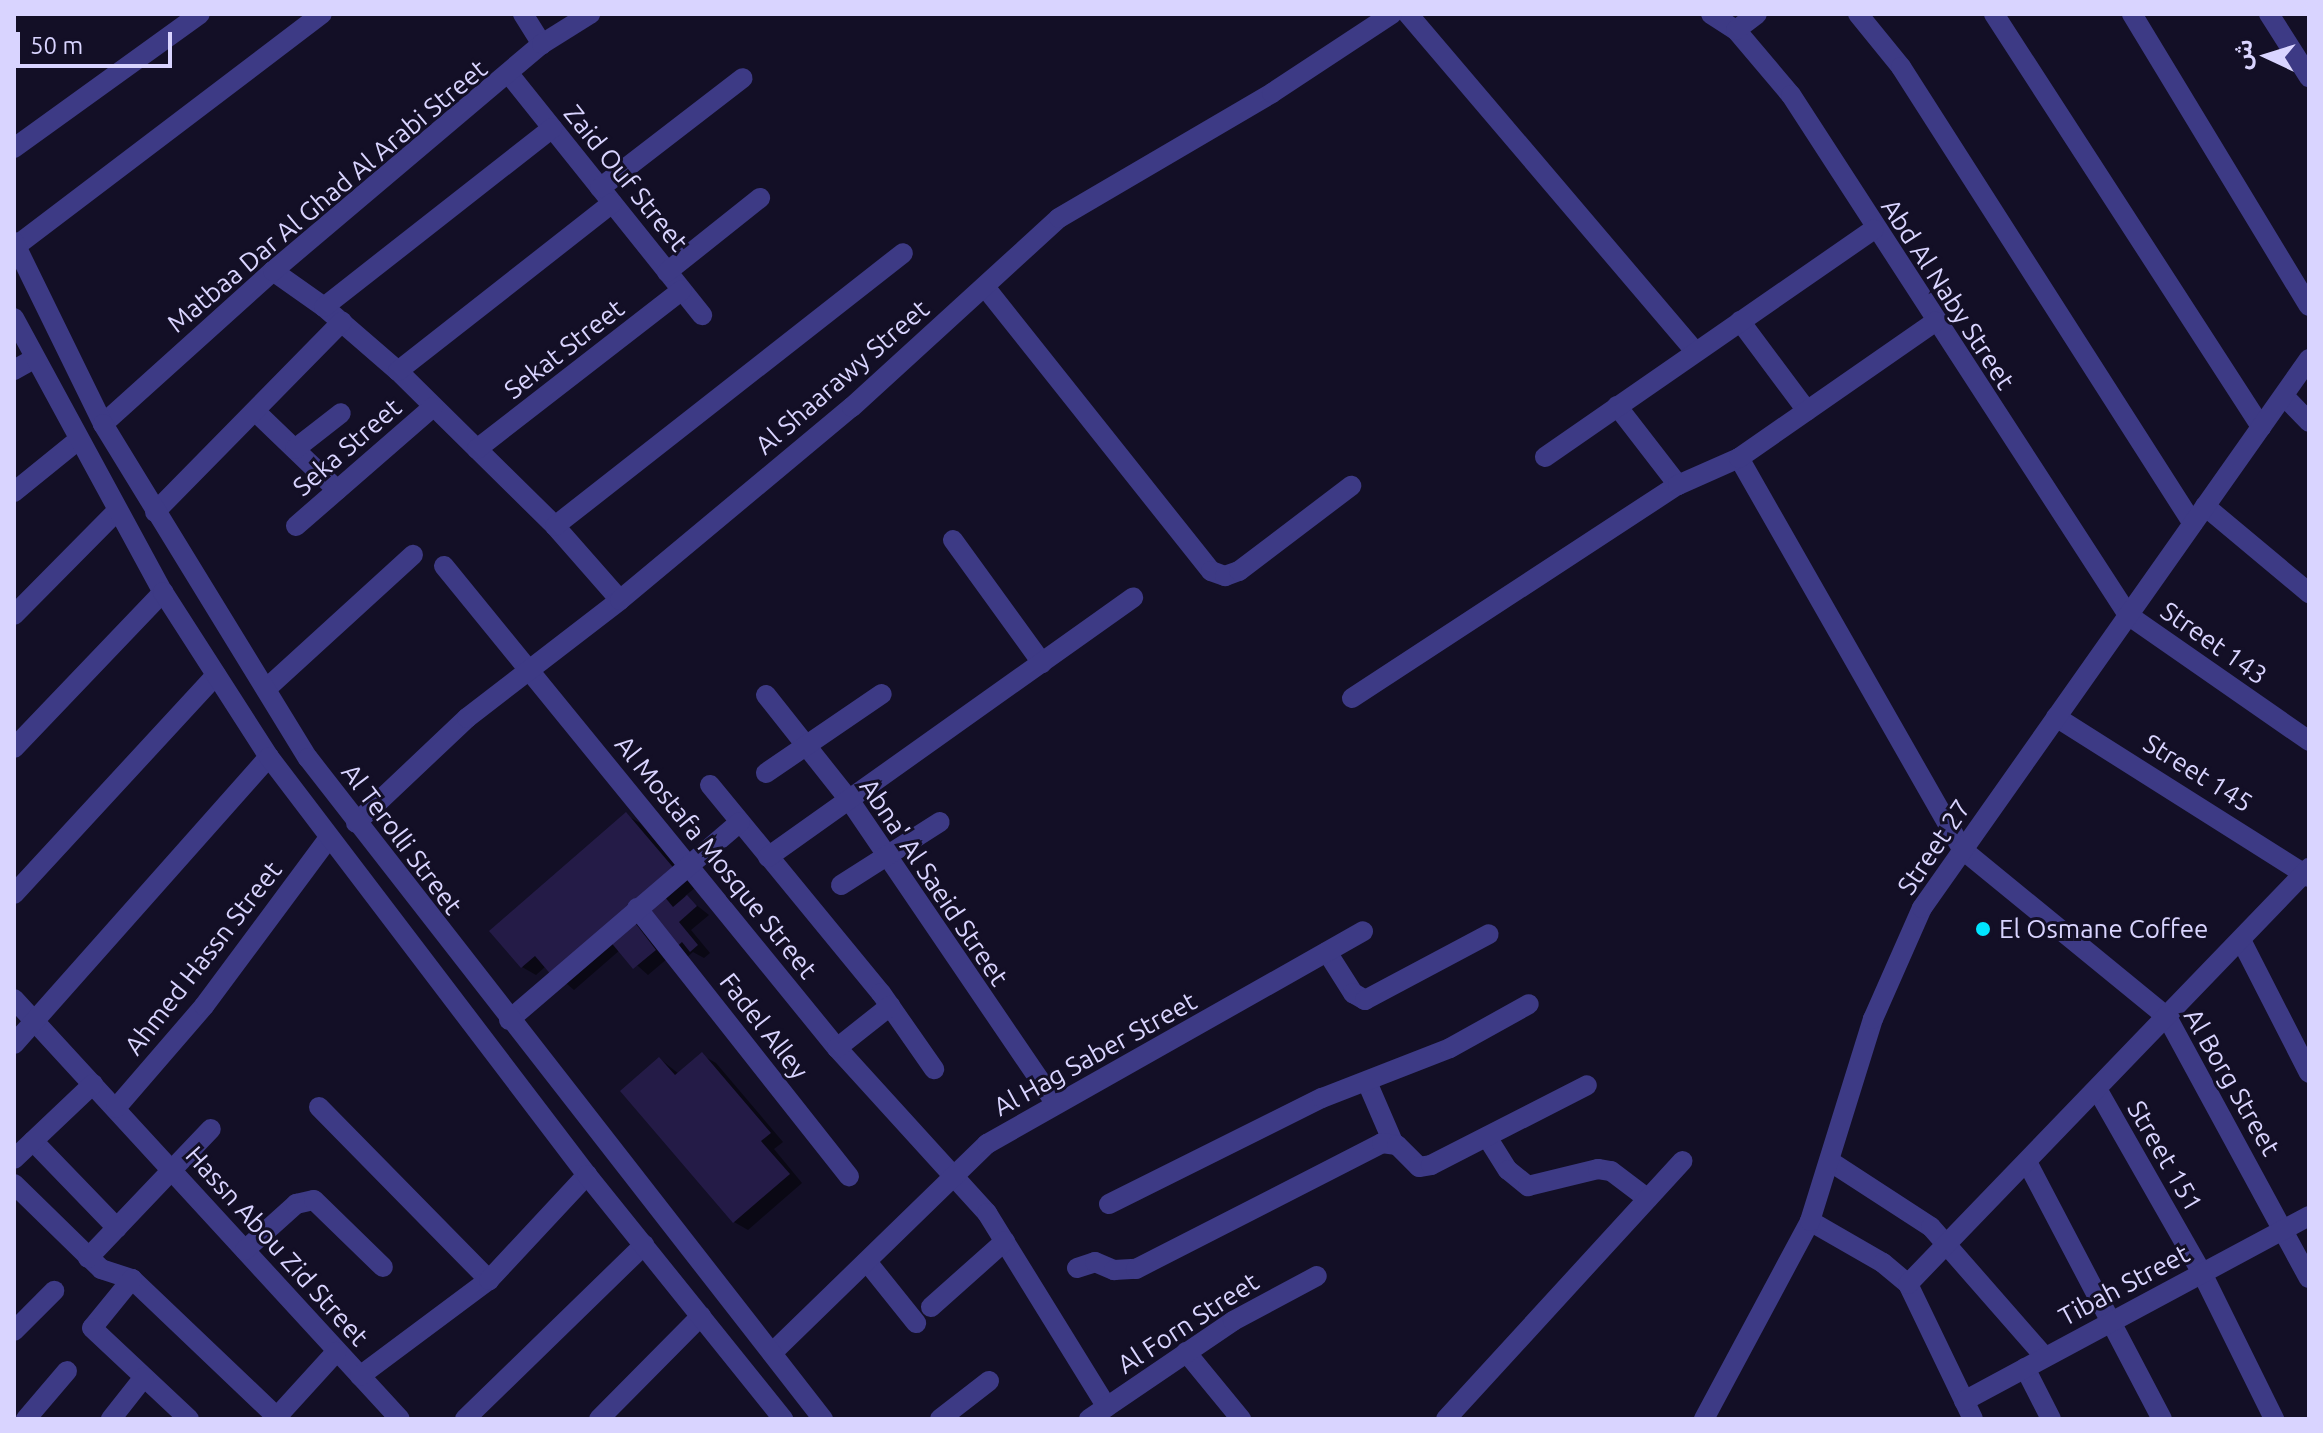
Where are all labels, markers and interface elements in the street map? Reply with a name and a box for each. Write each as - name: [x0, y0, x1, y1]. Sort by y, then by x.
- scale bar: [20, 16, 176, 66]
- north arrow: [2227, 16, 2307, 96]
- text: 50 m: [30, 32, 83, 59]
- text: ش: [2229, 38, 2256, 70]
- street label: Matbaa Dar Al Ghad Al Arabi Street: [161, 53, 493, 339]
- street label: Zaid Ouf Street: [558, 99, 694, 257]
- street label: Abd Al Naby Street: [1875, 193, 2021, 395]
- street label: Sekat Street: [498, 293, 630, 405]
- street label: Al Shaarawy Street: [749, 293, 935, 461]
- street label: Seka Street: [287, 392, 407, 502]
- street label: Street 143: [2155, 595, 2273, 691]
- street label: Street 145: [2138, 727, 2258, 819]
- street label: Al Mostafa Mosque Street: [608, 729, 824, 985]
- street label: Al Terolli Street: [335, 757, 469, 921]
- street label: Abna' Al Saeid Street: [853, 772, 1015, 992]
- street label: Street 27: [1891, 794, 1977, 900]
- street label: Ahmed Hassn Street: [118, 855, 288, 1061]
- place label: El Osmane Coffee: [1999, 913, 2208, 945]
- marker: El Osmane Coffee: [1974, 920, 1992, 938]
- street label: Fadel Alley: [713, 967, 815, 1085]
- street label: Al Hag Saber Street: [988, 985, 1202, 1123]
- street label: Al Borg Street: [2177, 1003, 2287, 1161]
- street label: Street 151: [2121, 1095, 2209, 1217]
- street label: Hassn Abou Zid Street: [179, 1140, 375, 1352]
- street label: Tibah Street: [2053, 1238, 2195, 1332]
- street label: Al Forn Street: [1112, 1266, 1264, 1380]

